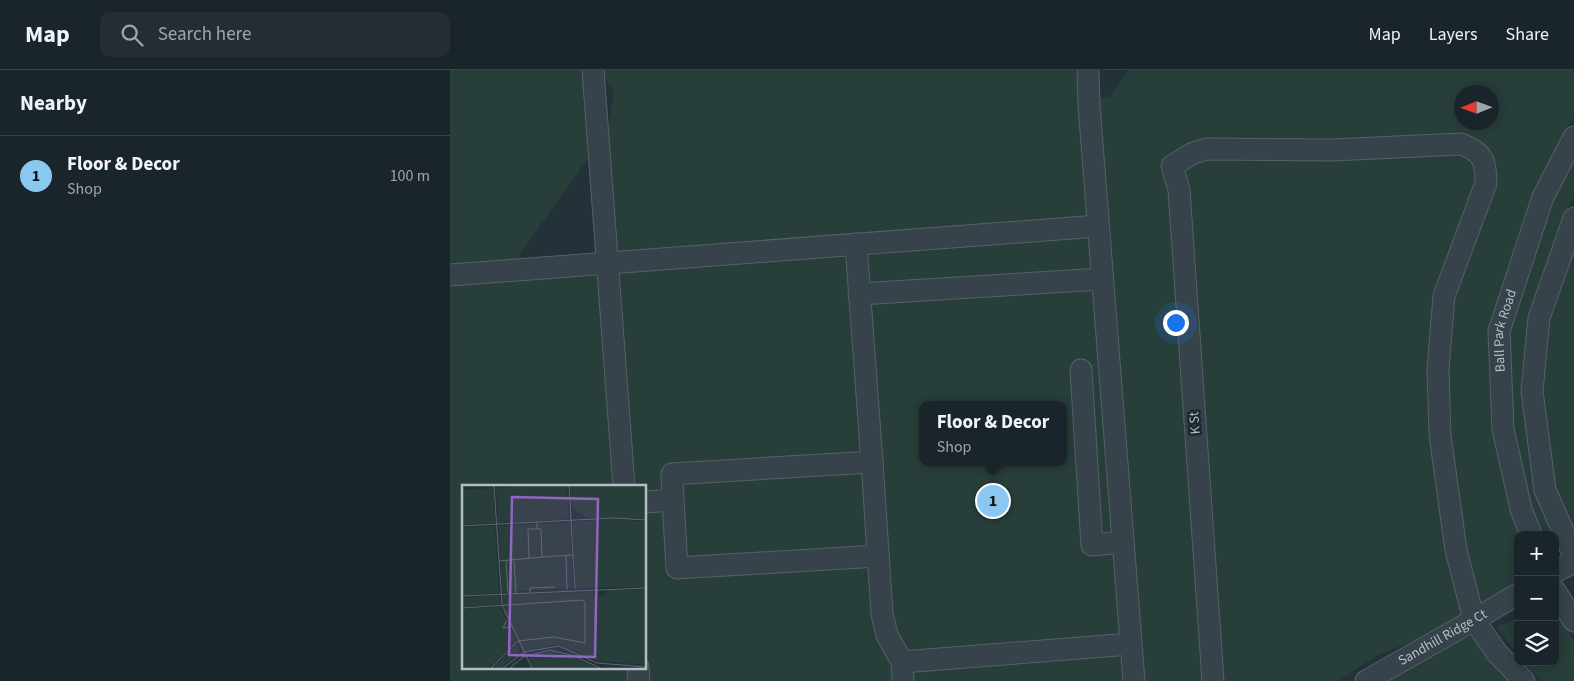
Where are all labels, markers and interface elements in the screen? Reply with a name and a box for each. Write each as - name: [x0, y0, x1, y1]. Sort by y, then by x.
- search box: [100, 12, 450, 57]
- text: Map: [25, 17, 70, 52]
- icon: search: [118, 21, 146, 49]
- text: Search here: [158, 21, 251, 48]
- text: Map: [1369, 22, 1401, 47]
- text: Layers: [1429, 22, 1478, 47]
- text: Share: [1506, 22, 1549, 47]
- north arrow: [1454, 85, 1499, 130]
- text: Nearby: [20, 88, 87, 118]
- text: Floor & Decor: [67, 151, 180, 178]
- text: 1: [32, 165, 40, 187]
- text: 100 m: [390, 165, 430, 187]
- text: Shop: [67, 178, 102, 200]
- street label: Ball Park Road: [1489, 287, 1522, 372]
- your location: [1163, 310, 1189, 336]
- popup: [919, 401, 1067, 466]
- text: Floor & Decor: [937, 409, 1049, 436]
- street label: K St: [1184, 411, 1206, 435]
- text: Shop: [937, 436, 971, 458]
- pin: 1: [977, 482, 1009, 520]
- inset map: [462, 485, 646, 668]
- map controls: [1514, 531, 1559, 666]
- button: +: [1514, 531, 1559, 576]
- button: −: [1514, 576, 1559, 621]
- street label: Sandhill Ridge Ct: [1394, 604, 1491, 671]
- button: layers: [1514, 621, 1559, 666]

